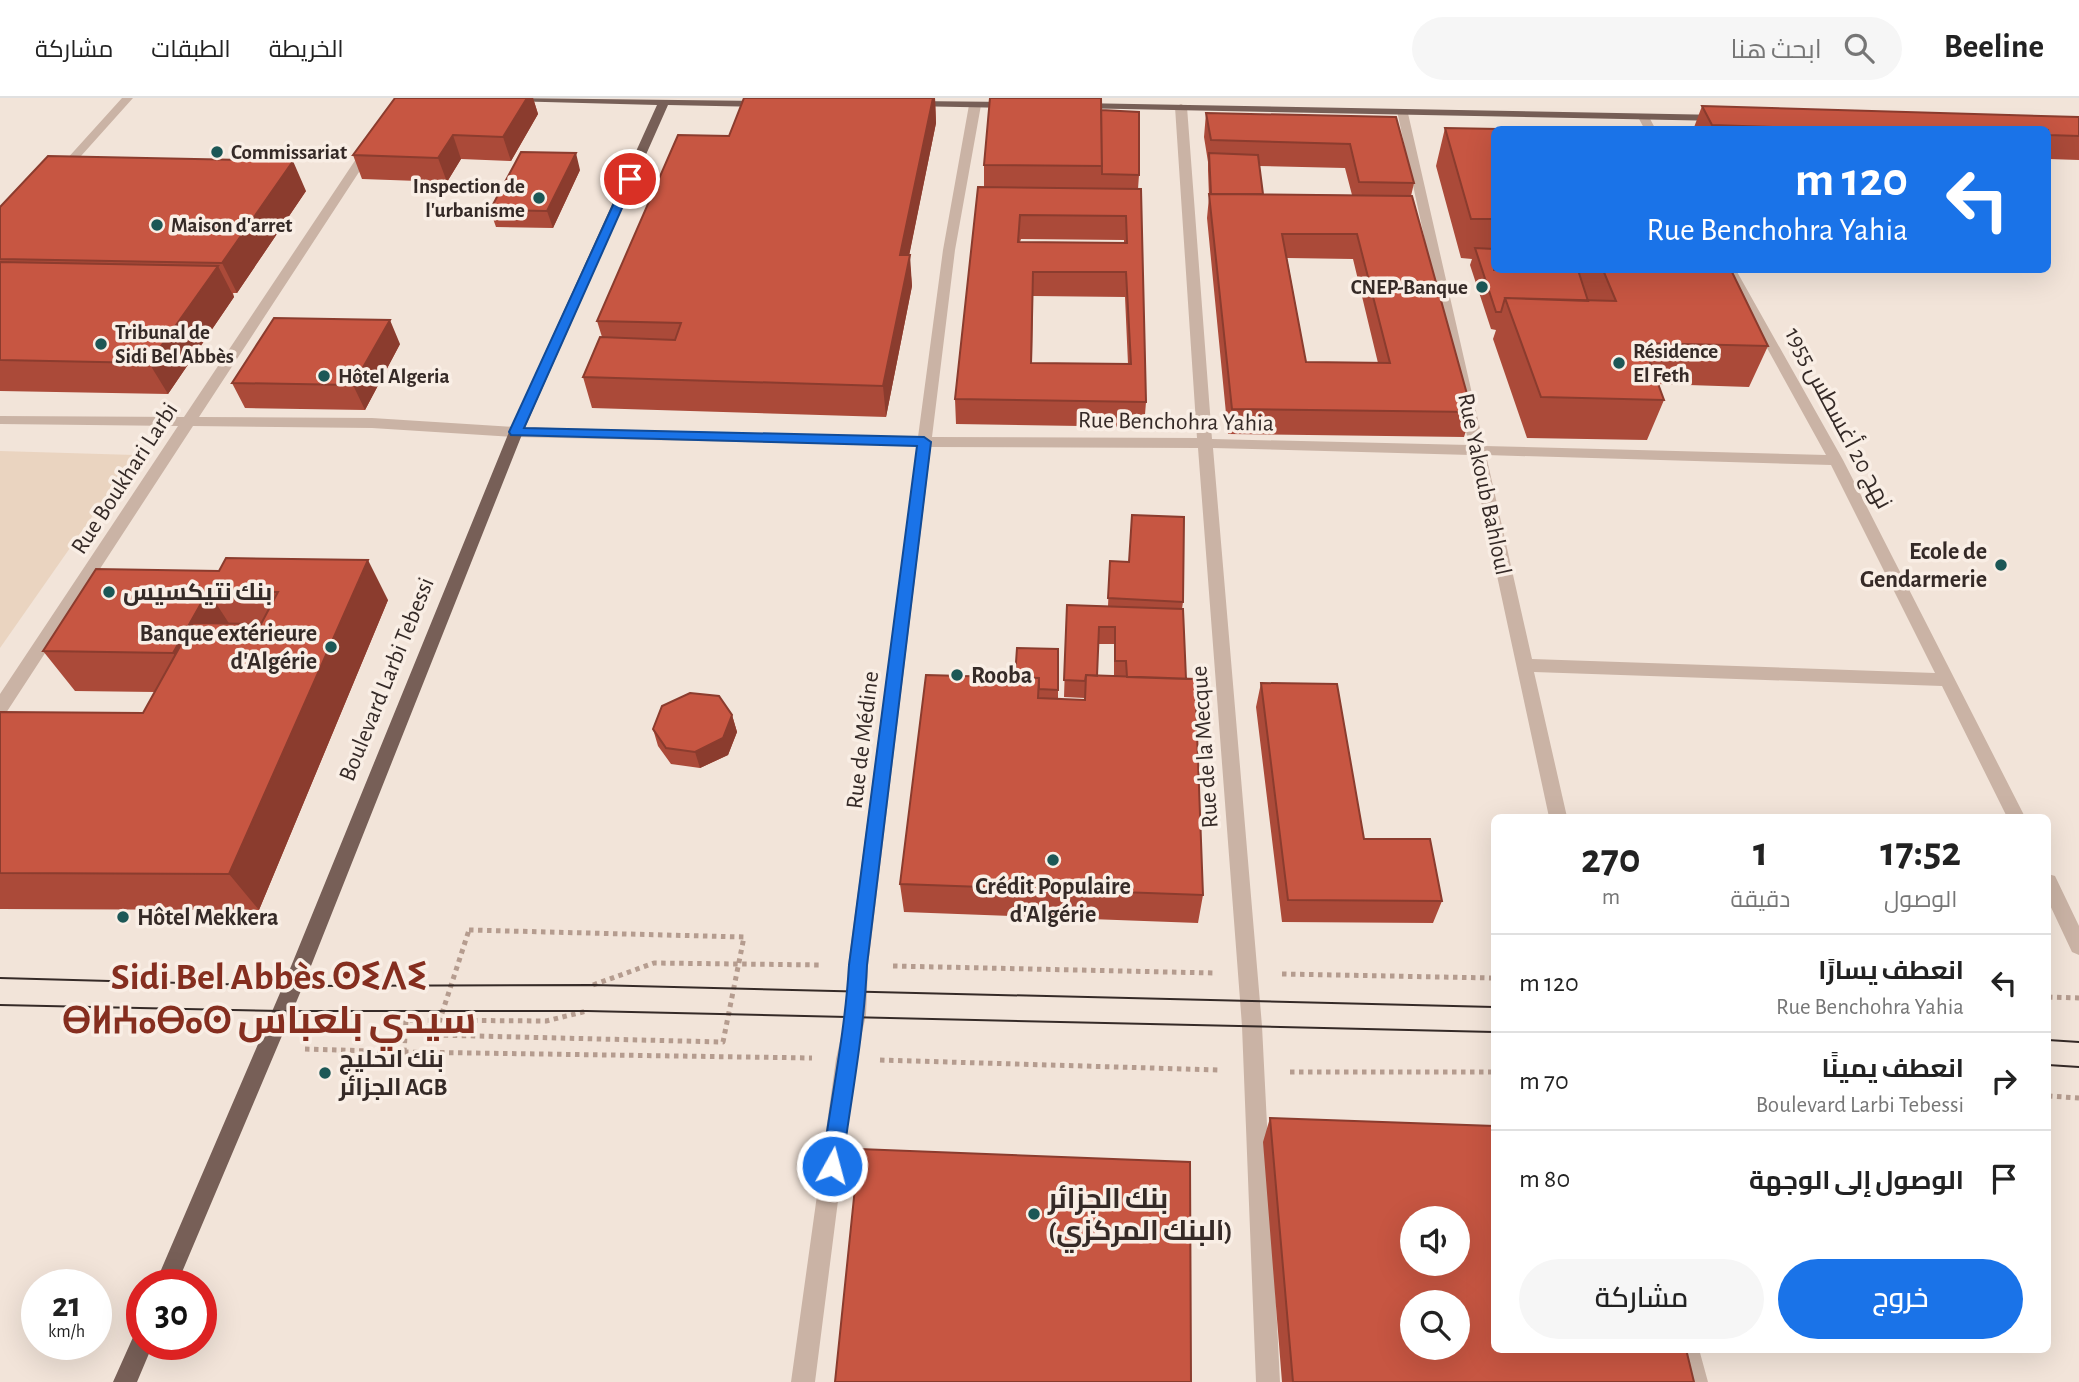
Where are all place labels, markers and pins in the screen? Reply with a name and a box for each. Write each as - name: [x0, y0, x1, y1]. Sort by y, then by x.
- place label: Commissariat: [231, 142, 347, 163]
- marker: Commissariat: [209, 144, 225, 160]
- pin: [600, 149, 660, 209]
- place label: Inspection de l'urbanisme: [413, 176, 525, 221]
- marker: Inspection de l'urbanisme: [531, 190, 547, 206]
- place label: Maison d'arret: [171, 215, 292, 236]
- marker: Maison d'arret: [149, 217, 165, 233]
- place label: CNEP-Banque: [1351, 277, 1468, 298]
- marker: CNEP-Banque: [1474, 279, 1490, 295]
- place label: Tribunal de Sidi Bel Abbès: [115, 322, 234, 367]
- marker: Tribunal de Sidi Bel Abbès: [93, 336, 109, 352]
- place label: Résidence El Feth: [1633, 341, 1718, 386]
- marker: Résidence El Feth: [1611, 355, 1627, 371]
- place label: Hôtel Algeria: [338, 366, 450, 387]
- marker: Hôtel Algeria: [316, 368, 332, 384]
- place label: Ecole de Gendarmerie: [1860, 540, 1987, 592]
- marker: Ecole de Gendarmerie: [1993, 557, 2009, 573]
- place label: بنك نتيكسيس: [123, 581, 272, 606]
- marker: بنك نتيكسيس: [101, 584, 117, 600]
- place label: Banque extérieure d'Algérie: [139, 622, 317, 674]
- marker: Banque extérieure d'Algérie: [323, 639, 339, 655]
- place label: Rooba: [971, 664, 1032, 688]
- marker: Rooba: [949, 667, 965, 683]
- marker: Crédit Populaire d'Algérie: [1045, 852, 1061, 868]
- place label: Crédit Populaire d'Algérie: [975, 875, 1131, 927]
- place label: Hôtel Mekkera: [137, 906, 279, 930]
- marker: Hôtel Mekkera: [115, 909, 131, 925]
- place label: بنك الخليج الجزائر AGB: [338, 1048, 447, 1101]
- marker: بنك الخليج الجزائر AGB: [317, 1065, 333, 1081]
- place label: بنك الجزائر (البنك المركزي): [1047, 1185, 1233, 1253]
- marker: بنك الجزائر (البنك المركزي): [1026, 1206, 1042, 1222]

